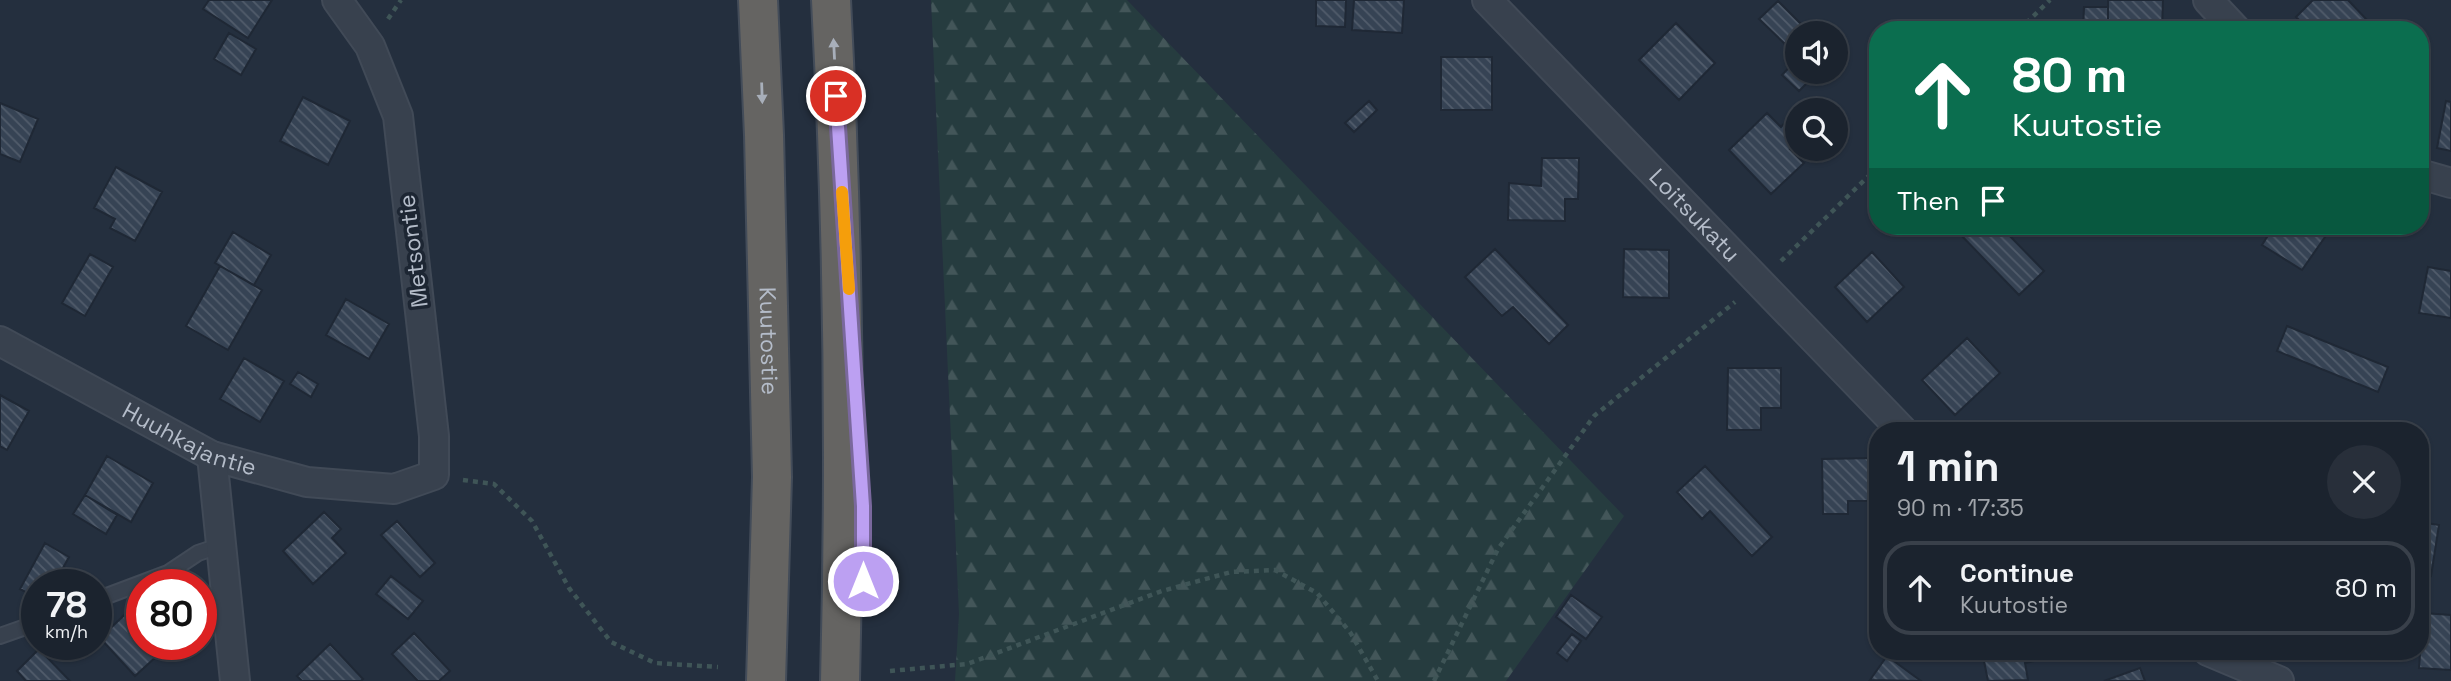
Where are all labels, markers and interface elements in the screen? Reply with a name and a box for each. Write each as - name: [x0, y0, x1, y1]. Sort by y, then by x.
- map controls: [1785, 21, 1848, 161]
- button: sound: [1785, 21, 1848, 84]
- one-way arrow: [828, 38, 839, 60]
- text: 80 m: [2012, 44, 2127, 106]
- icon: ahead: [1897, 49, 1988, 140]
- pin: [806, 66, 866, 126]
- icon: arrive: [817, 77, 855, 115]
- one-way arrow: [756, 82, 767, 104]
- button: search: [1785, 98, 1848, 161]
- text: Kuutostie: [2012, 105, 2162, 145]
- street label: Loitsukatu: [1643, 162, 1747, 268]
- icon: arrive: [1974, 182, 2012, 220]
- text: Then: [1897, 184, 1960, 218]
- street label: Metsontie: [391, 193, 435, 309]
- street label: Kuutostie: [753, 286, 785, 395]
- street label: Huuhkajantie: [117, 395, 260, 482]
- text: 1 min: [1897, 440, 2000, 493]
- button: close: [2327, 445, 2401, 519]
- text: 90 m · 17:35: [1897, 493, 2024, 523]
- position arrow: [826, 544, 900, 618]
- text: Continue: [1960, 556, 2074, 590]
- speed limit sign: 80: [126, 569, 217, 660]
- icon: ahead: [1901, 569, 1939, 607]
- text: 80 m: [2335, 571, 2397, 605]
- text: 78: [46, 583, 87, 627]
- text: Kuutostie: [1960, 590, 2068, 620]
- text: km/h: [45, 620, 88, 643]

